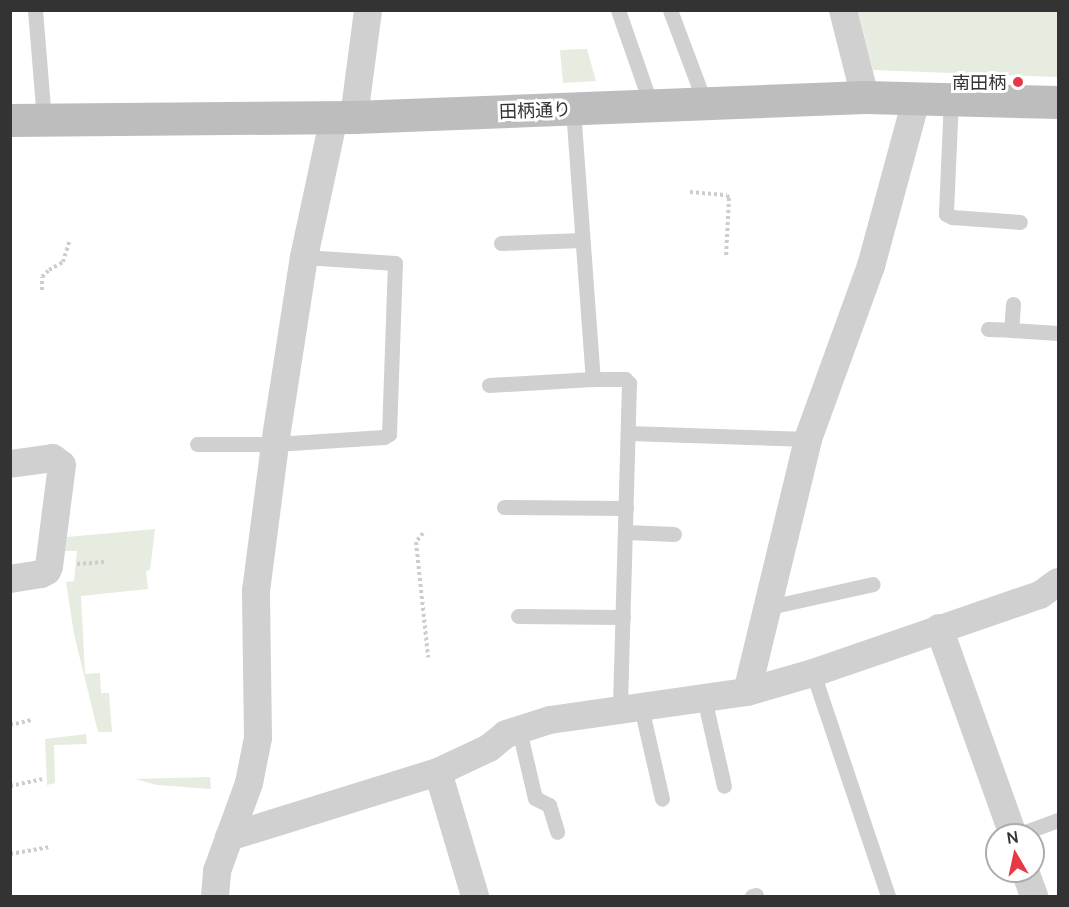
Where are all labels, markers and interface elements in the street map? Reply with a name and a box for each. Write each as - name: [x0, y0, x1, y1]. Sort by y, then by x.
- place label: 南田柄: [952, 71, 1006, 93]
- marker: 南田柄: [1011, 75, 1025, 89]
- street label: 田柄通り: [499, 98, 571, 122]
- north arrow: [985, 823, 1045, 883]
- text: N: [1005, 825, 1020, 849]

